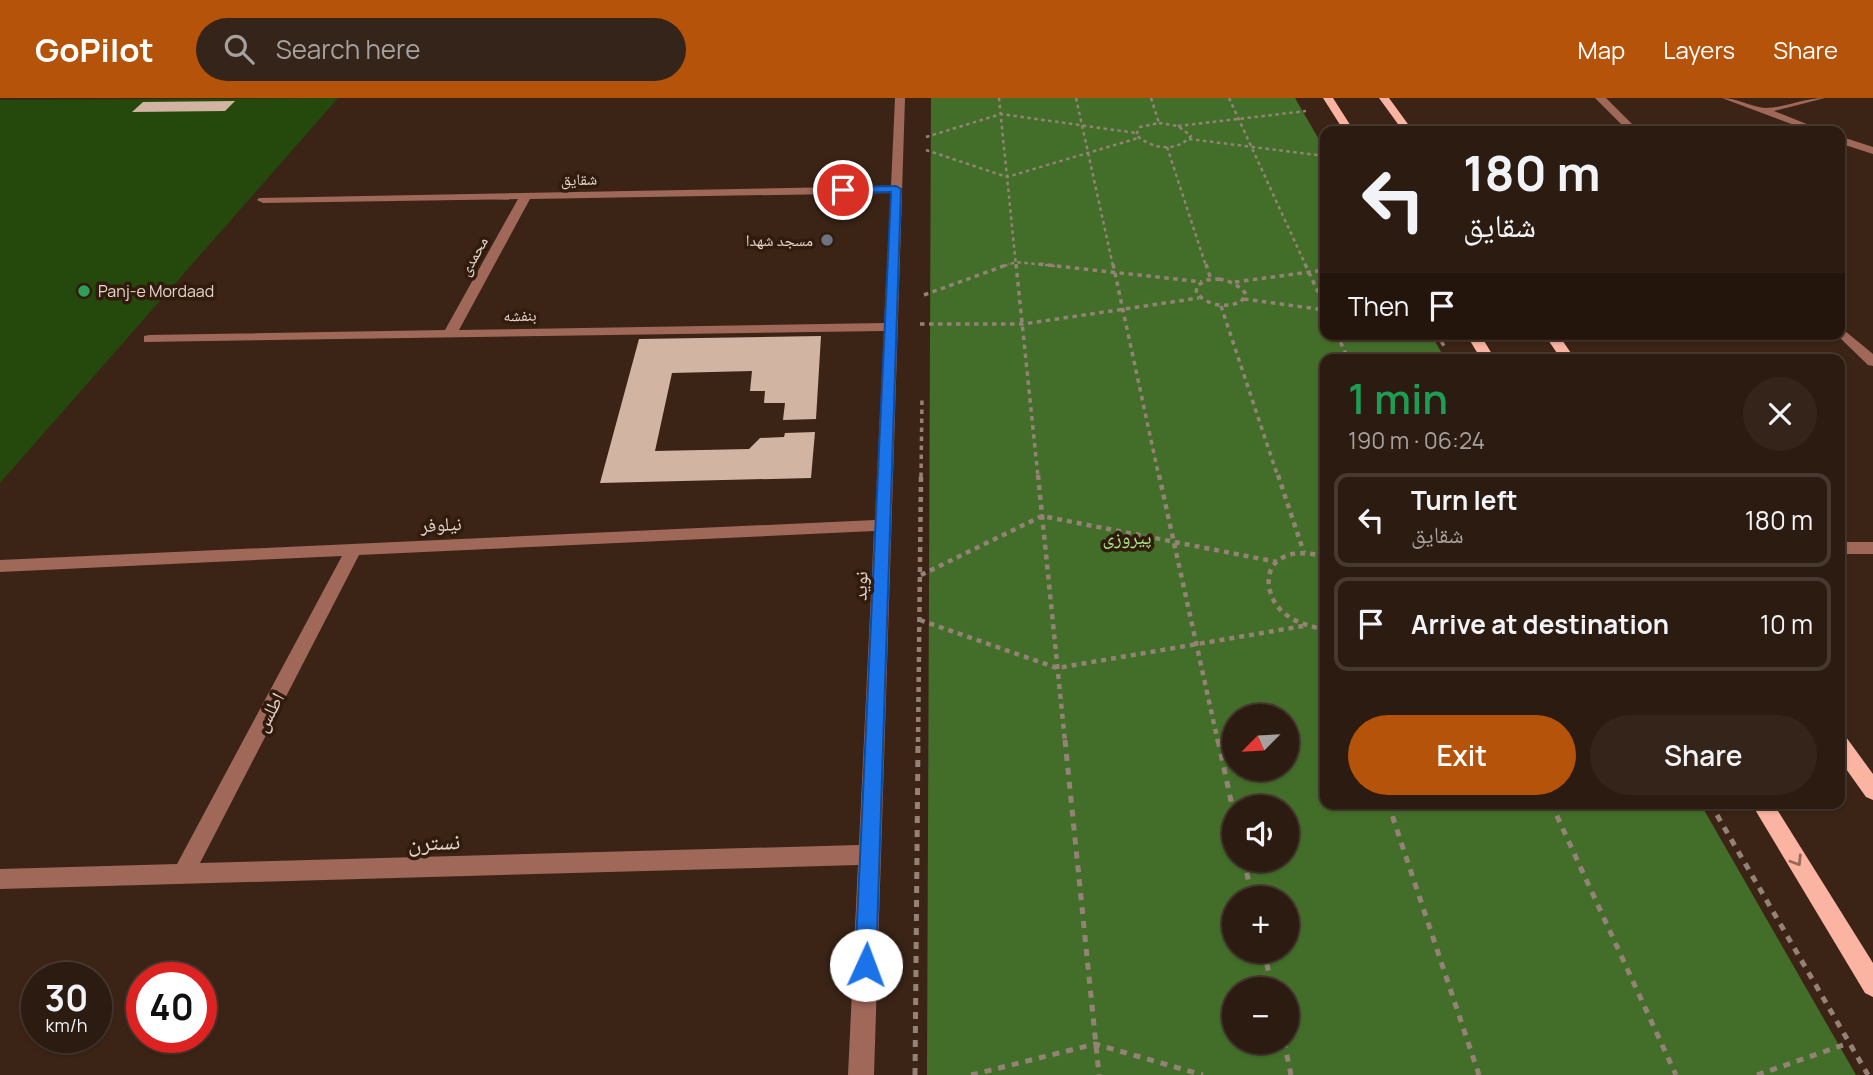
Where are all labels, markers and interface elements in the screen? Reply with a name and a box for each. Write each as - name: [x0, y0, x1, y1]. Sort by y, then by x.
- search box: [196, 18, 686, 81]
- text: GoPilot: [35, 27, 154, 72]
- icon: search: [220, 30, 258, 68]
- text: Search here: [276, 31, 420, 67]
- text: Map: [1578, 33, 1625, 66]
- text: Layers: [1663, 33, 1735, 66]
- text: Share: [1773, 33, 1838, 66]
- text: 180 m: [1463, 139, 1601, 206]
- icon: left: [1348, 154, 1439, 245]
- pin: [813, 160, 873, 220]
- street label: شقایق: [561, 168, 597, 190]
- icon: arrive: [824, 171, 862, 209]
- text: شقایق: [1463, 203, 1536, 247]
- place label: مسجد شهدا: [746, 229, 813, 251]
- street label: محمدی: [453, 232, 493, 280]
- marker: مسجد شهدا: [819, 232, 835, 248]
- place label: Panj-e Mordaad: [98, 280, 214, 302]
- marker: Panj-e Mordaad: [76, 283, 92, 299]
- icon: arrive: [1423, 287, 1461, 325]
- text: Then: [1348, 288, 1409, 324]
- street label: بنفشه: [503, 304, 537, 326]
- text: 1 min: [1348, 369, 1448, 427]
- button: close: [1743, 377, 1817, 451]
- text: 190 m · 06:24: [1348, 424, 1485, 456]
- text: Turn left: [1411, 482, 1518, 518]
- icon: left: [1352, 501, 1390, 539]
- text: 180 m: [1745, 502, 1813, 538]
- street label: نیلوفر: [419, 510, 462, 538]
- text: شقایق: [1411, 518, 1464, 550]
- park label: پیروزی: [1102, 524, 1152, 550]
- street label: نوید: [846, 571, 874, 601]
- icon: arrive: [1352, 605, 1390, 643]
- text: Arrive at destination: [1411, 606, 1669, 642]
- text: 10 m: [1760, 606, 1813, 642]
- street label: اطلس: [248, 688, 290, 736]
- north arrow: [1222, 704, 1298, 780]
- map controls: [1222, 704, 1299, 1054]
- button: Exit: [1348, 715, 1576, 795]
- button: Share: [1590, 715, 1817, 795]
- button: sound: [1222, 795, 1299, 872]
- street label: نسترن: [407, 824, 461, 858]
- one-way arrow: [1788, 854, 1801, 867]
- button: +: [1222, 886, 1299, 963]
- position arrow: [829, 928, 903, 1002]
- speed limit sign: 40: [126, 962, 217, 1053]
- text: 30: [45, 974, 88, 1022]
- button: −: [1222, 977, 1299, 1054]
- text: km/h: [46, 1013, 87, 1037]

